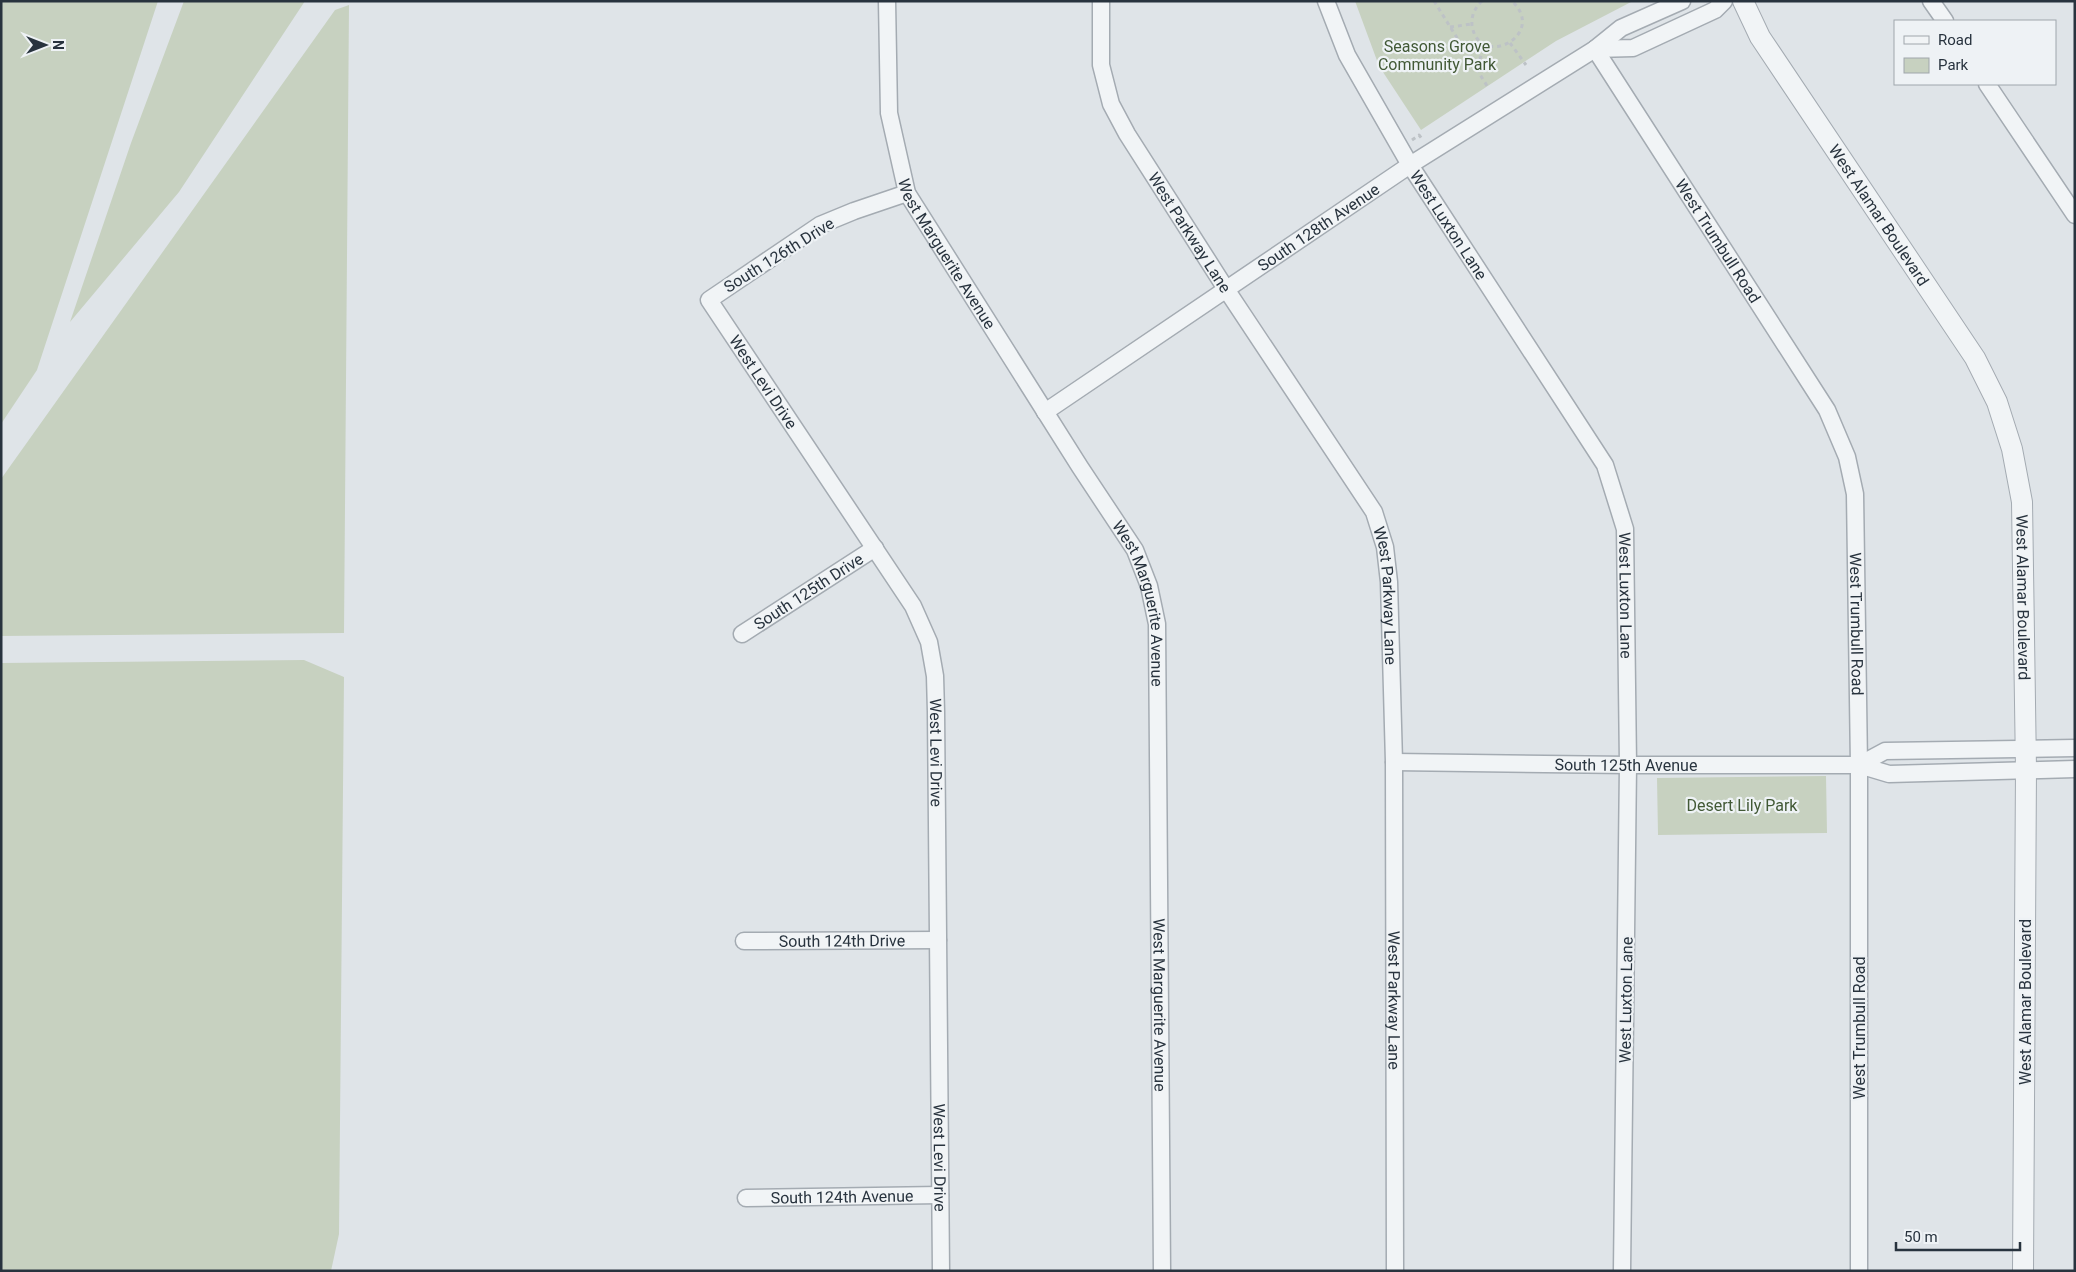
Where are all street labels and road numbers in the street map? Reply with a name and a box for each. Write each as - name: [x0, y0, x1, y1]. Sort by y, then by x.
- street label: West Alamar Boulevard: [1825, 141, 1933, 289]
- street label: West Luxton Lane: [1406, 167, 1491, 283]
- street label: West Parkway Lane: [1144, 169, 1235, 296]
- street label: West Trumbull Road: [1672, 175, 1765, 306]
- street label: West Marguerite Avenue: [894, 177, 1000, 332]
- street label: South 128th Avenue: [1254, 179, 1383, 275]
- street label: South 126th Drive: [720, 213, 838, 297]
- street label: West Levi Drive: [726, 331, 802, 432]
- street label: West Alamar Boulevard: [2013, 514, 2034, 680]
- street label: West Marguerite Avenue: [1109, 517, 1167, 687]
- street label: West Parkway Lane: [1370, 524, 1401, 665]
- street label: West Luxton Lane: [1616, 532, 1636, 659]
- street label: South 125th Drive: [750, 549, 867, 633]
- street label: West Trumbull Road: [1846, 552, 1867, 696]
- street label: West Levi Drive: [926, 698, 946, 807]
- street label: South 125th Avenue: [1554, 755, 1697, 775]
- street label: West Marguerite Avenue: [1150, 918, 1170, 1092]
- street label: West Alamar Boulevard: [2016, 919, 2035, 1085]
- street label: South 124th Drive: [779, 931, 905, 950]
- street label: West Parkway Lane: [1385, 931, 1404, 1070]
- street label: West Luxton Lane: [1615, 937, 1637, 1063]
- street label: West Trumbull Road: [1850, 956, 1869, 1100]
- street label: West Levi Drive: [930, 1103, 950, 1212]
- street label: South 124th Avenue: [770, 1186, 914, 1207]

